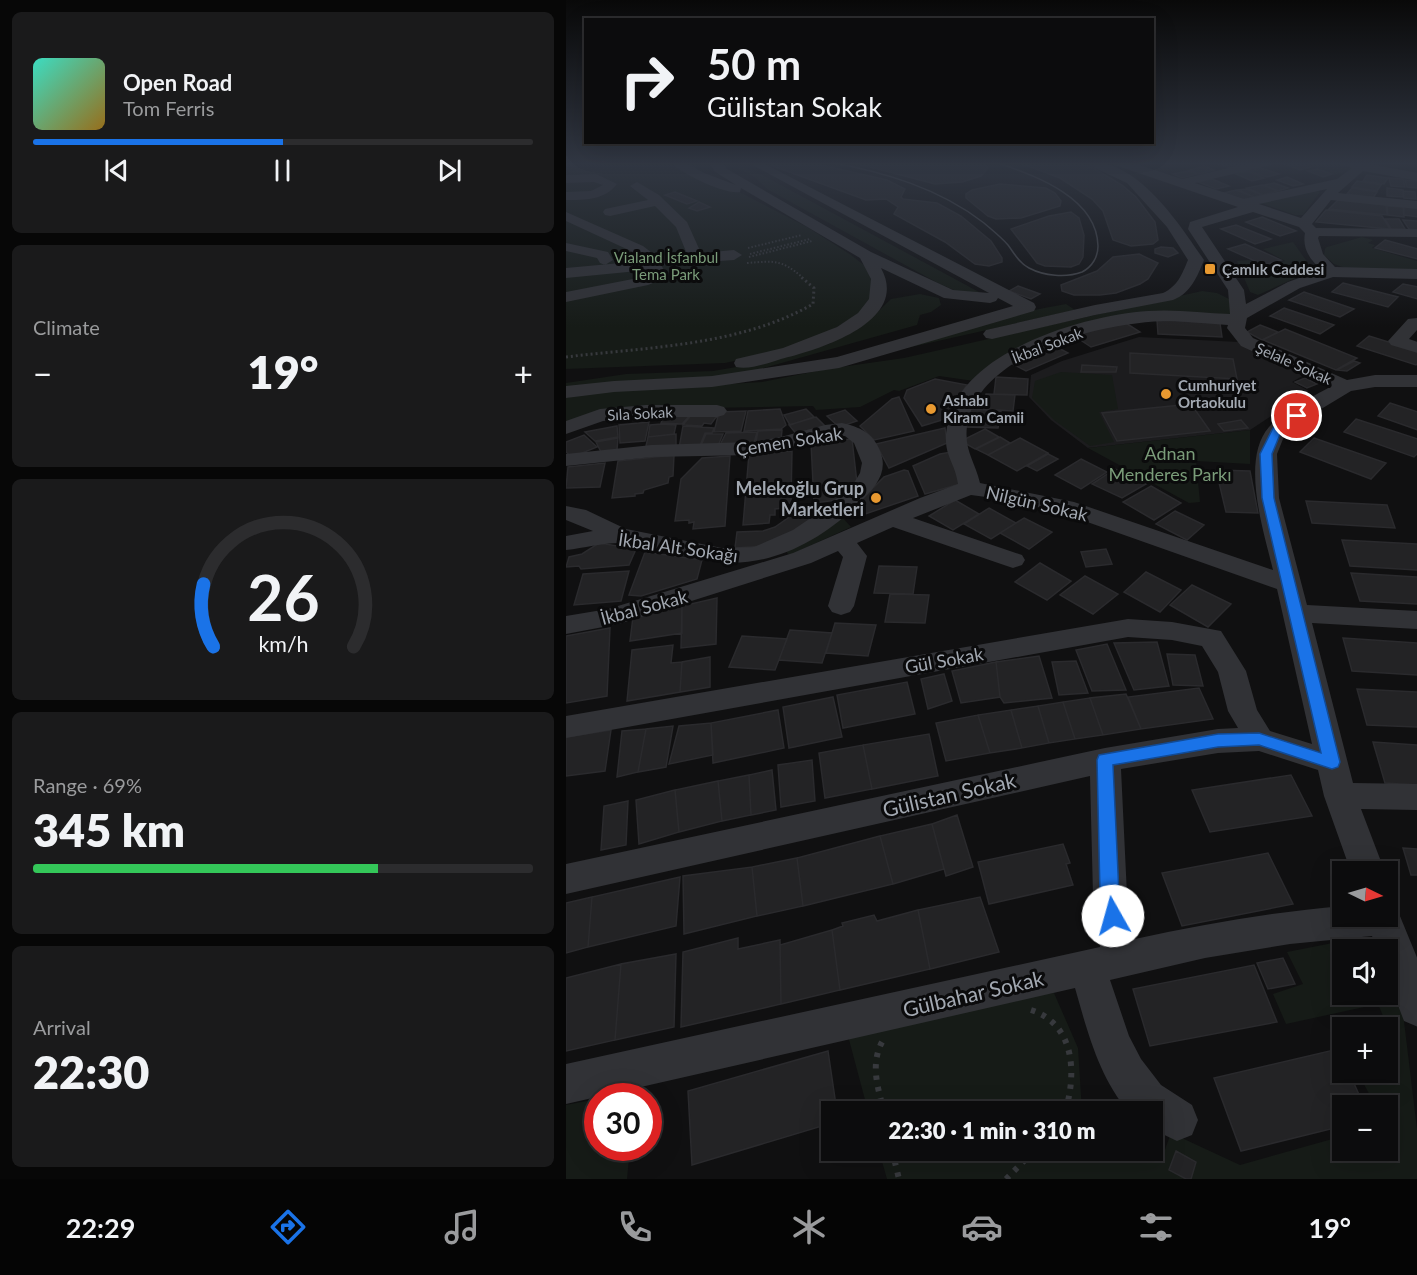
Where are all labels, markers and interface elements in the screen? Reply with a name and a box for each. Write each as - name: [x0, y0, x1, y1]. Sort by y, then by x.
- text: 50 m: [707, 39, 801, 89]
- icon: right: [608, 42, 686, 120]
- text: Open Road: [123, 69, 232, 96]
- text: Gülistan Sokak: [707, 90, 882, 123]
- text: Tom Ferris: [123, 96, 214, 120]
- icon: previous: [100, 154, 133, 187]
- icon: pause: [266, 154, 299, 187]
- icon: next: [433, 154, 466, 187]
- park label: Vialand İsfanbul Tema Park: [614, 248, 718, 283]
- place label: Çamlık Caddesi: [1222, 260, 1324, 278]
- marker: Çamlık Caddesi: [1203, 262, 1217, 276]
- text: Climate: [33, 315, 100, 339]
- street label: İkbal Sokak: [1009, 323, 1085, 367]
- street label: Şelale Sokak: [1253, 338, 1335, 388]
- text: 19°: [248, 345, 318, 399]
- text: −: [33, 353, 52, 393]
- text: +: [514, 353, 533, 393]
- place label: Cumhuriyet Ortaokulu: [1178, 376, 1257, 411]
- marker: Cumhuriyet Ortaokulu: [1159, 387, 1173, 401]
- pin: [1271, 390, 1322, 441]
- place label: Ashabı Kiram Camii: [942, 391, 1024, 426]
- icon: arrive: [1280, 399, 1313, 432]
- street label: Sıla Sokak: [607, 402, 674, 424]
- marker: Ashabı Kiram Camii: [924, 402, 938, 416]
- street label: Çemen Sokak: [734, 422, 845, 460]
- park label: Adnan Menderes Parkı: [1108, 442, 1232, 485]
- place label: Melekoğlu Grup Marketleri: [736, 477, 864, 520]
- street label: Nilgün Sokak: [984, 481, 1091, 526]
- marker: Melekoğlu Grup Marketleri: [869, 491, 883, 505]
- street label: İkbal Alt Sokağı: [617, 528, 739, 566]
- text: 26: [247, 559, 319, 634]
- street label: İkbal Sokak: [598, 585, 691, 629]
- text: km/h: [258, 631, 308, 657]
- street label: Gül Sokak: [903, 642, 986, 678]
- street label: Gülistan Sokak: [880, 766, 1018, 821]
- text: Range · 69%: [33, 773, 142, 797]
- text: 345 km: [33, 803, 185, 857]
- north arrow: [1332, 861, 1398, 927]
- map controls: [1332, 861, 1398, 1161]
- position arrow: [1081, 884, 1145, 948]
- button: sound: [1332, 939, 1398, 1005]
- street label: Gülbahar Sokak: [900, 965, 1046, 1021]
- text: Arrival: [33, 1015, 91, 1039]
- button: +: [1332, 1017, 1398, 1083]
- text: 22:30: [33, 1045, 149, 1099]
- speed limit sign: 30: [584, 1083, 662, 1161]
- button: −: [1332, 1095, 1398, 1161]
- text: 22:30 · 1 min · 310 m: [889, 1117, 1095, 1144]
- icon: directions: [267, 1206, 309, 1248]
- icon: music: [441, 1206, 483, 1248]
- icon: phone: [614, 1206, 656, 1248]
- icon: climate: [788, 1206, 830, 1248]
- icon: car: [961, 1206, 1003, 1248]
- icon: filters: [1135, 1206, 1177, 1248]
- text: 22:29: [66, 1211, 135, 1244]
- text: 19°: [1309, 1211, 1351, 1244]

